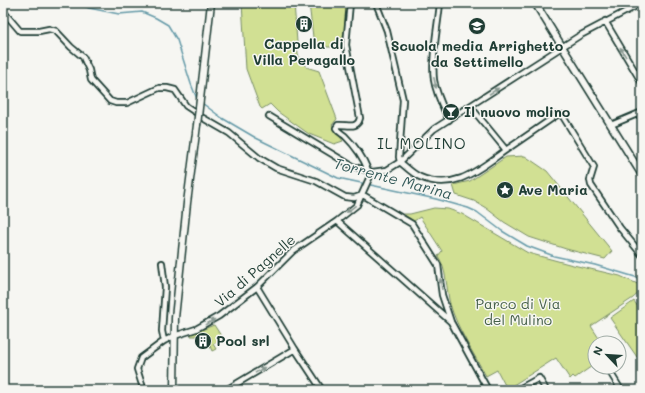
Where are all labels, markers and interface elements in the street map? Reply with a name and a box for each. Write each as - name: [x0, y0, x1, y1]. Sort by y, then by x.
- building icon: Cappella di Villa Peragallo: [294, 14, 314, 34]
- school or university icon: Scuola media Arrighetto da Settimello: [467, 16, 487, 36]
- place label: Cappella di Villa Peragallo: [253, 34, 355, 69]
- place label: Scuola media Arrighetto da Settimello: [391, 36, 564, 71]
- one-way arrow: [620, 46, 627, 58]
- one-way arrow: [433, 77, 439, 90]
- one-way arrow: [488, 87, 499, 94]
- bar icon: Il nuovo molino: [441, 102, 461, 122]
- place label: Il nuovo molino: [464, 102, 571, 121]
- district label: IL MOLINO: [377, 133, 467, 153]
- water label: Torrente Marina: [332, 153, 455, 203]
- place icon: Ave Maria: [495, 180, 515, 200]
- place label: Ave Maria: [518, 180, 588, 199]
- one-way arrow: [346, 205, 357, 214]
- street label: Via di Pagnelle: [210, 230, 299, 311]
- one-way arrow: [438, 278, 444, 291]
- park label: Parco di Via del Mulino: [476, 294, 560, 329]
- one-way arrow: [204, 319, 216, 325]
- building icon: Pool srl: [193, 331, 213, 351]
- place label: Pool srl: [216, 331, 270, 350]
- north arrow: [587, 335, 627, 375]
- text: N: [589, 344, 606, 358]
- one-way arrow: [255, 366, 265, 374]

